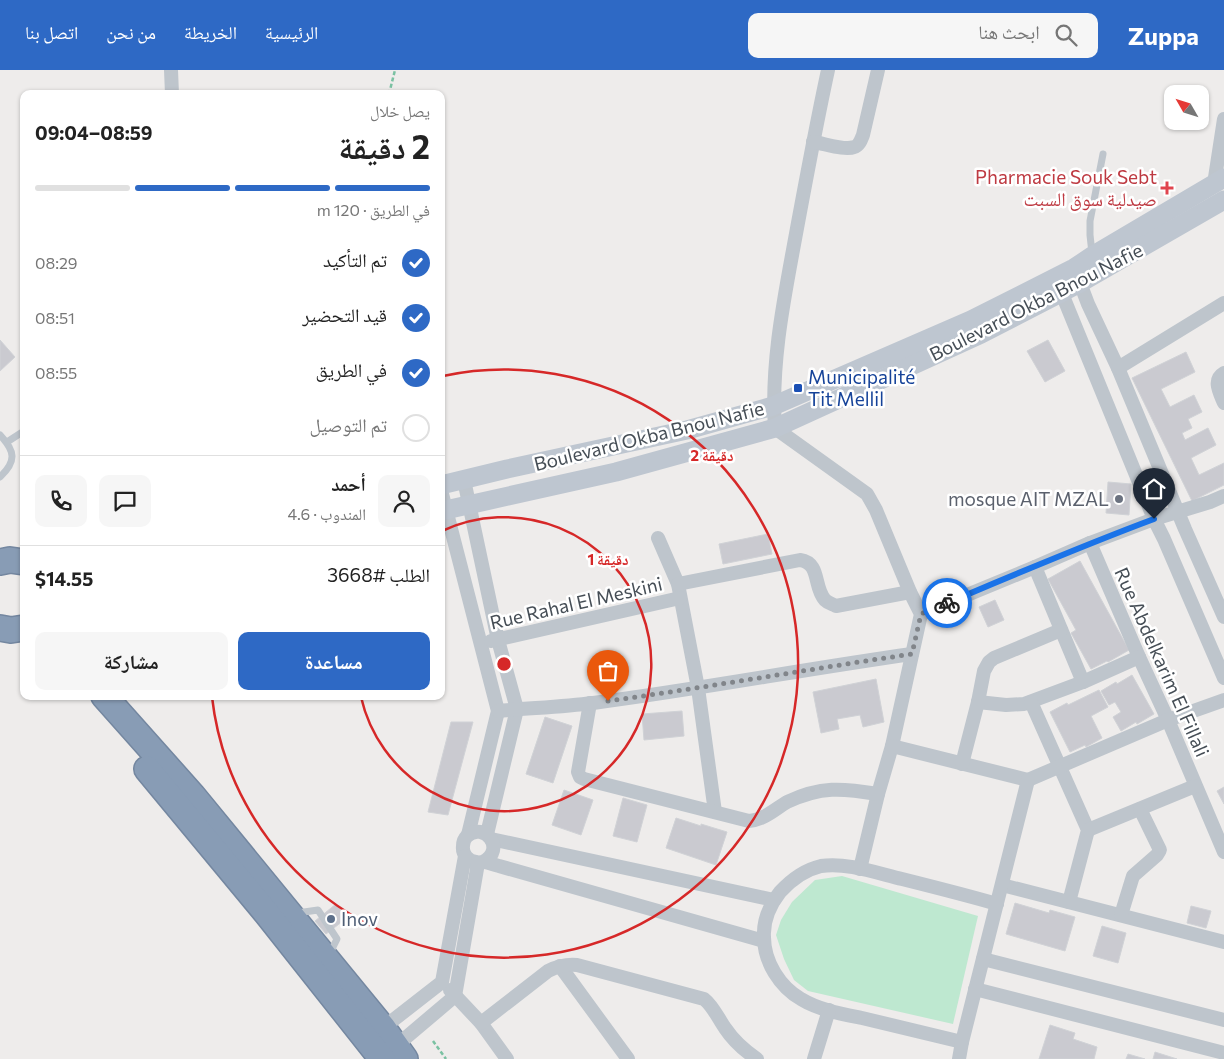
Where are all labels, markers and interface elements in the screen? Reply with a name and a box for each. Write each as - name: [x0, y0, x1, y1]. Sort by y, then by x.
- search box: [748, 13, 1098, 58]
- text: ابحث هنا: [978, 20, 1040, 43]
- text: اتصل بنا: [25, 21, 78, 43]
- text: من نحن: [106, 21, 156, 43]
- text: الخريطة: [184, 21, 237, 43]
- text: الرئيسية: [265, 21, 318, 43]
- icon: search: [1052, 21, 1080, 49]
- text: Zuppa: [1128, 21, 1199, 50]
- north arrow: [1164, 85, 1209, 130]
- map controls: [1164, 85, 1209, 130]
- text: يصل خلال: [370, 101, 430, 120]
- text: 08:59–09:04: [35, 121, 153, 144]
- text: 2 دقيقة: [338, 126, 430, 166]
- place label: Pharmacie Souk Sebt صيدلية سوق السبت: [975, 165, 1157, 211]
- marker: Pharmacie Souk Sebt صيدلية سوق السبت: [1161, 182, 1173, 194]
- text: في الطريق · 120 m: [317, 200, 430, 219]
- street label: Boulevard Okba Bnou Nafie: [925, 238, 1146, 365]
- text: تم التأكيد: [323, 248, 387, 271]
- icon: check: [402, 249, 430, 277]
- text: 08:29: [35, 253, 77, 272]
- text: قيد التحضير: [302, 303, 387, 326]
- icon: check: [402, 304, 430, 332]
- text: 08:51: [35, 308, 75, 327]
- text: في الطريق: [315, 358, 387, 381]
- icon: check: [402, 359, 430, 387]
- text: 08:55: [35, 363, 77, 382]
- place label: Municipalité Tit Mellil: [808, 365, 915, 410]
- marker: Municipalité Tit Mellil: [792, 382, 804, 394]
- street label: Boulevard Okba Bnou Nafie: [531, 396, 766, 475]
- text: تم التوصيل: [310, 413, 387, 436]
- text: 2 دقيقة: [691, 446, 733, 464]
- pin: [1133, 468, 1175, 519]
- text: أحمد: [331, 472, 366, 495]
- button: phone: [35, 475, 87, 527]
- button: chat: [99, 475, 151, 527]
- button: person: [378, 475, 430, 527]
- icon: home: [1140, 475, 1168, 503]
- place label: mosque AIT MZAL: [948, 487, 1109, 510]
- marker: mosque AIT MZAL: [1113, 493, 1125, 505]
- text: المندوب · 4.6: [287, 504, 366, 523]
- text: 1 دقيقة: [587, 550, 629, 568]
- text: الطلب #3668: [327, 563, 430, 586]
- street label: Rue Abdelkarim El Fillali: [1110, 564, 1215, 760]
- text: $14.55: [35, 567, 93, 590]
- street label: Rue Rahal El Meskini: [487, 571, 664, 634]
- courier: [922, 578, 972, 628]
- icon: bike: [933, 589, 961, 617]
- button: مشاركة: [35, 632, 228, 690]
- button: مساعدة: [238, 632, 430, 690]
- pin: [587, 650, 629, 701]
- centre of rings: [495, 655, 513, 673]
- icon: bag: [594, 657, 622, 685]
- place label: Inov: [341, 907, 378, 930]
- marker: Inov: [325, 913, 337, 925]

